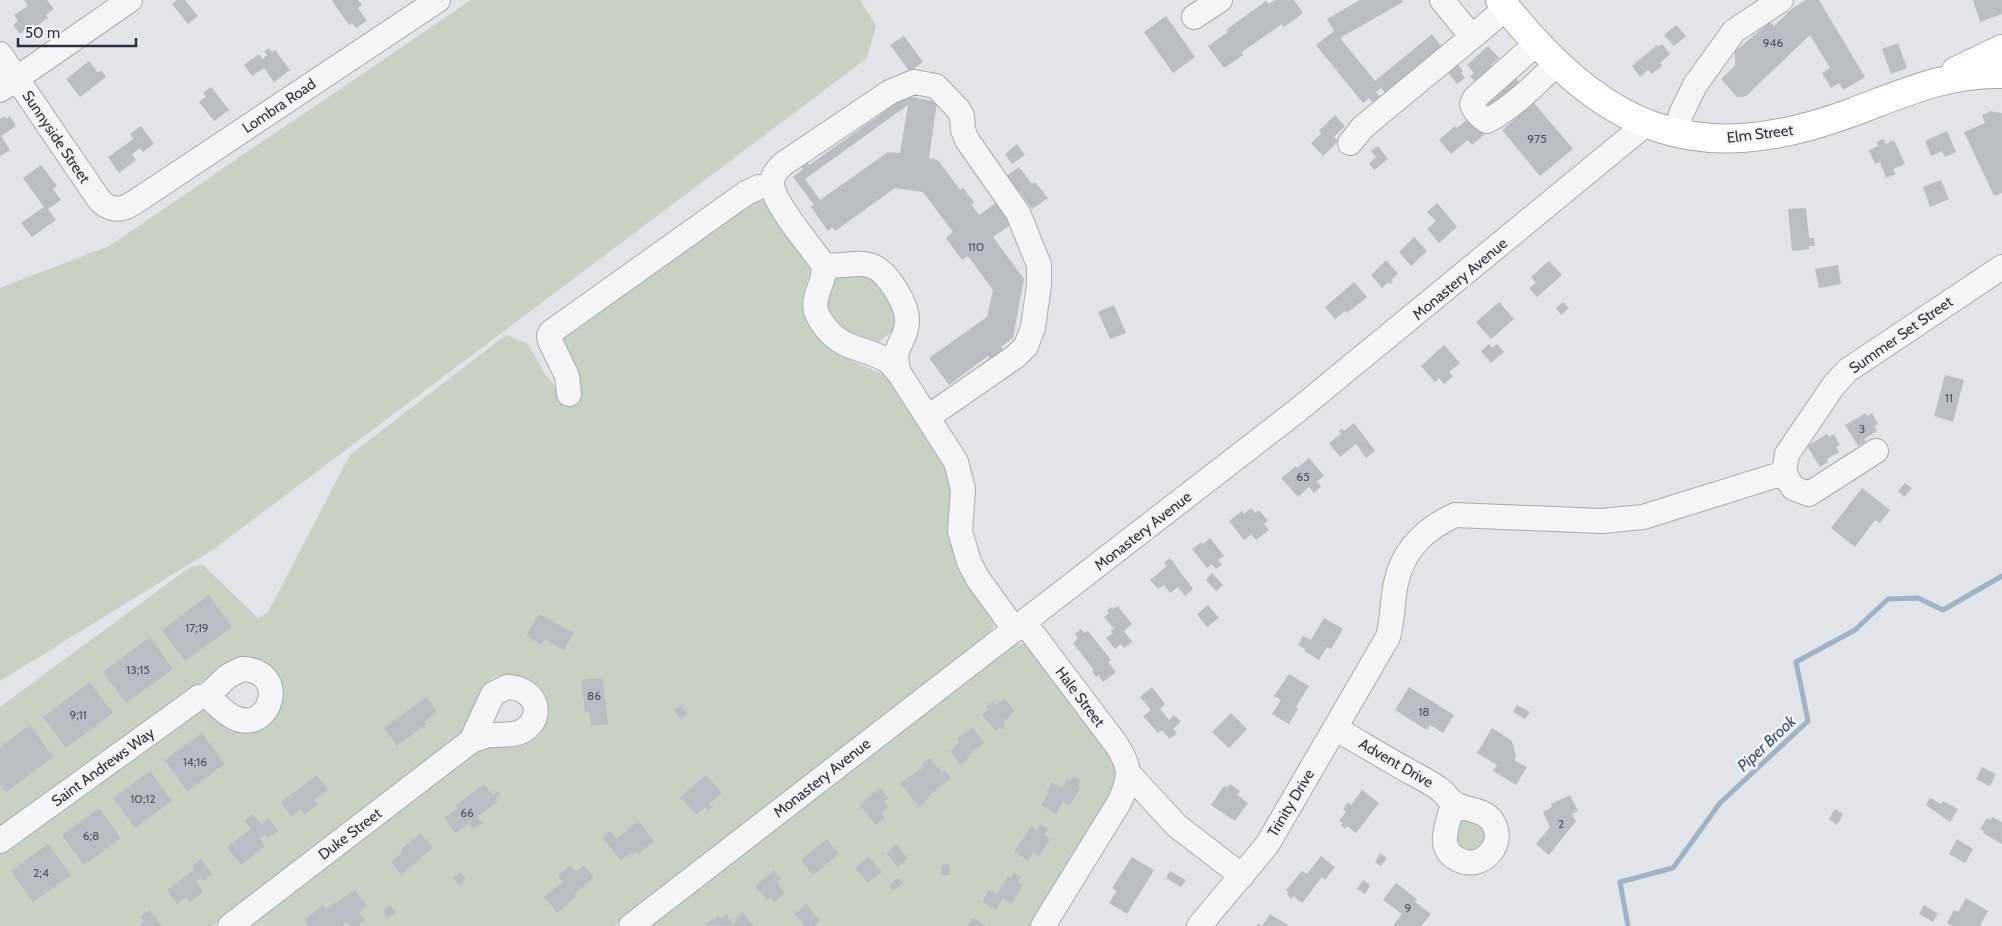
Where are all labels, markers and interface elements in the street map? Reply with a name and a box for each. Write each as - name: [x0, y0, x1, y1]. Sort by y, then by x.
- scale bar: [18, 15, 135, 47]
- text: 50 m: [25, 24, 60, 42]
- house number: 946: [1763, 35, 1783, 50]
- street label: Lombra Road: [239, 75, 319, 137]
- street label: Sunnyside Street: [18, 87, 94, 187]
- street label: Elm Street: [1726, 121, 1794, 147]
- house number: 975: [1527, 131, 1547, 146]
- street label: Monastery Avenue: [1409, 234, 1511, 324]
- house number: 110: [968, 239, 984, 254]
- street label: Summer Set Street: [1846, 293, 1956, 377]
- house number: 11: [1945, 390, 1953, 405]
- house number: 3: [1859, 421, 1865, 436]
- house number: 65: [1296, 469, 1310, 484]
- street label: Monastery Avenue: [1091, 487, 1195, 574]
- house number: 17;19: [185, 620, 209, 635]
- house number: 13;15: [126, 662, 150, 677]
- street label: Hale Street: [1052, 663, 1108, 731]
- house number: 86: [587, 688, 601, 703]
- house number: 18: [1418, 704, 1430, 719]
- house number: 9;11: [69, 707, 87, 722]
- water label: Piper Brook: [1733, 711, 1800, 775]
- street label: Saint Andrews Way: [48, 723, 158, 810]
- street label: Monastery Avenue: [770, 734, 874, 821]
- street label: Advent Drive: [1356, 735, 1437, 792]
- house number: 14;16: [183, 754, 207, 769]
- street label: Trinity Drive: [1264, 766, 1318, 840]
- house number: 10;12: [130, 791, 156, 806]
- street label: Duke Street: [315, 804, 385, 864]
- house number: 66: [460, 805, 474, 820]
- house number: 2: [1558, 816, 1564, 831]
- house number: 6;8: [83, 828, 99, 843]
- house number: 2;4: [33, 865, 49, 880]
- house number: 9: [1405, 900, 1412, 915]

